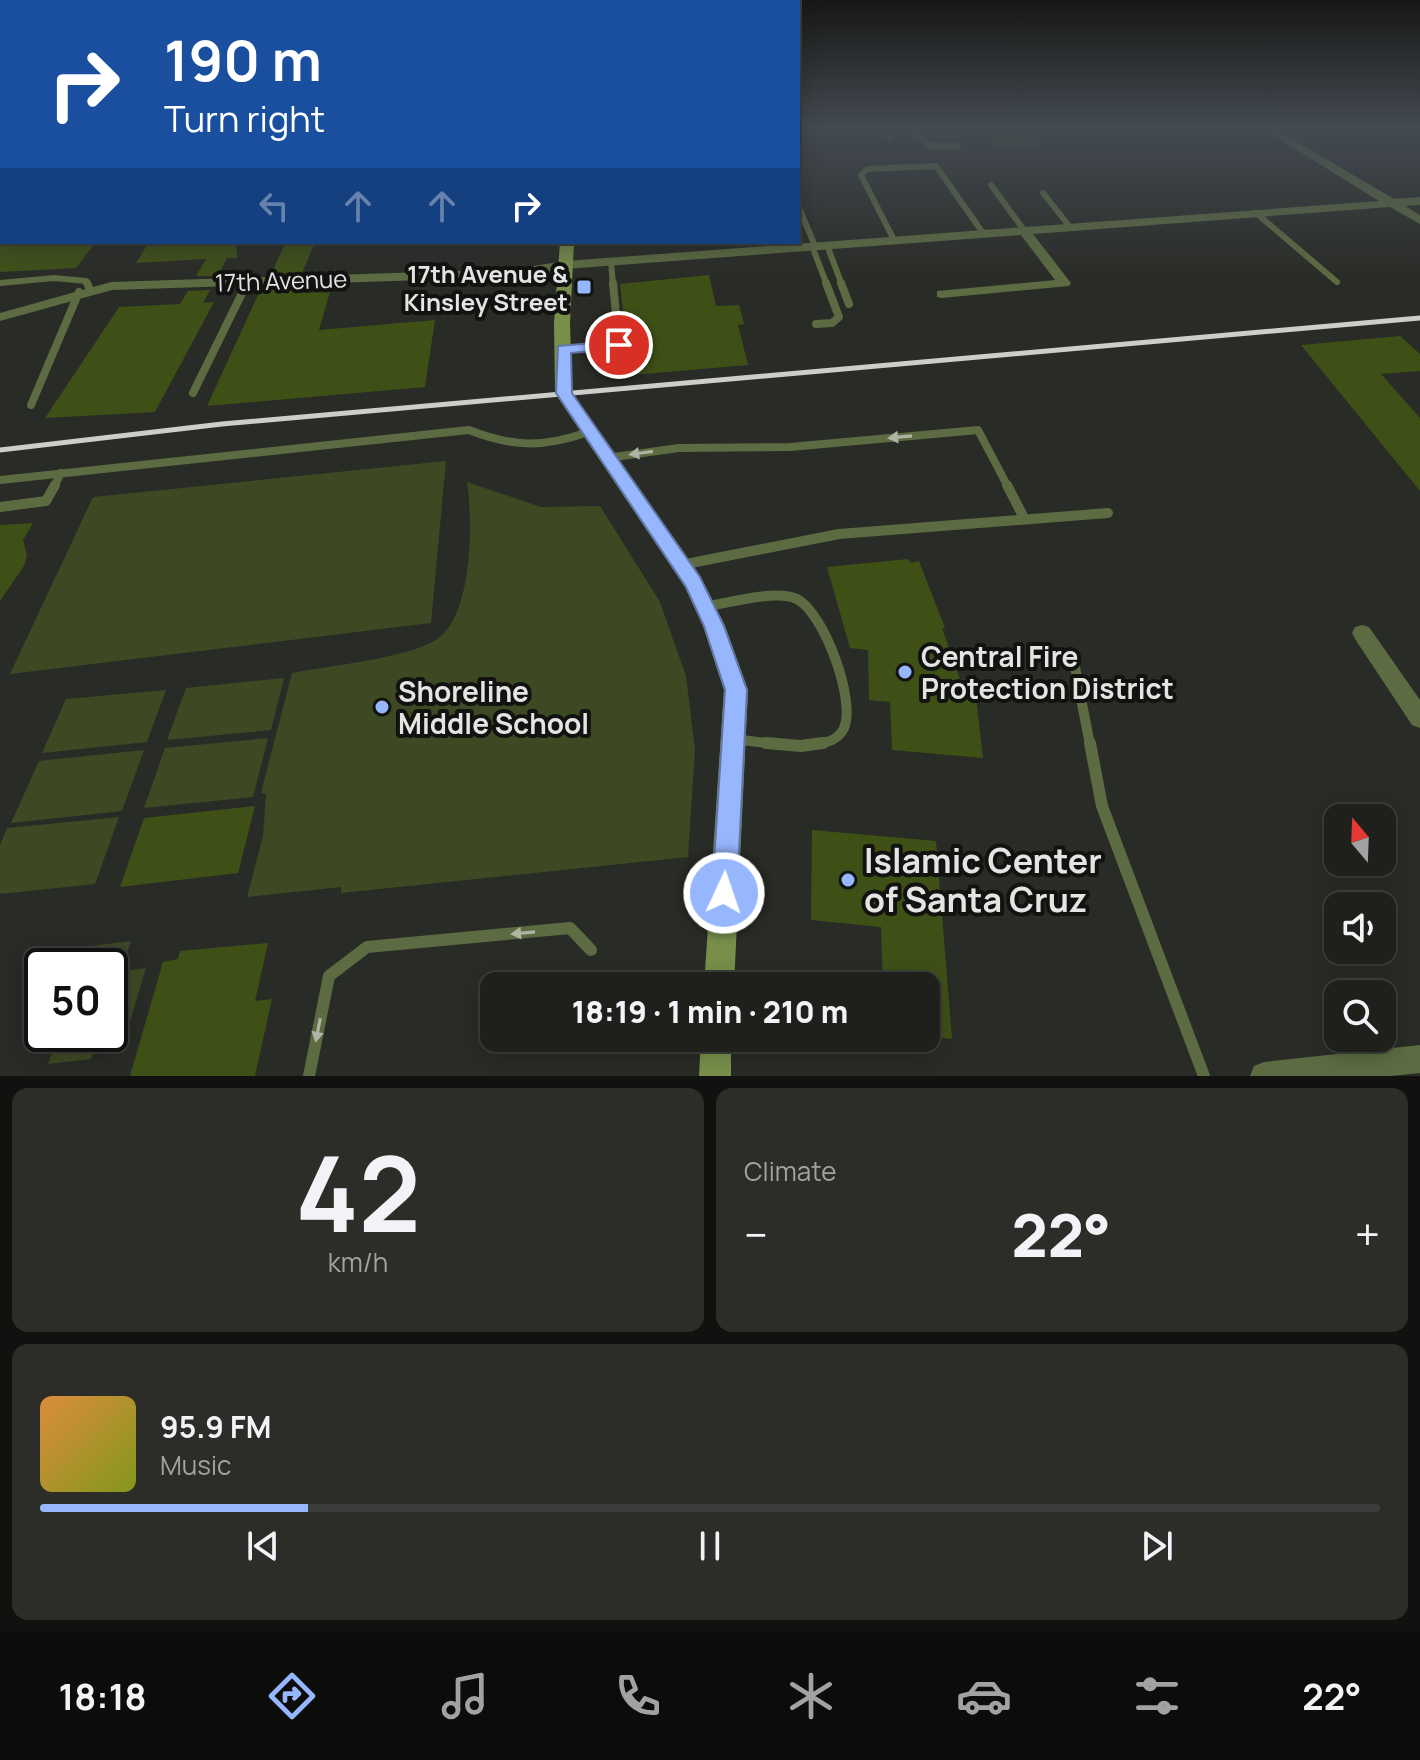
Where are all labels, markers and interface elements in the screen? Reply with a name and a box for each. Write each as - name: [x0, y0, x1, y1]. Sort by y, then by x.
- text: 190 m: [164, 21, 322, 98]
- icon: right: [32, 32, 136, 136]
- text: Turn right: [164, 94, 325, 143]
- icon: left: [252, 184, 296, 228]
- icon: ahead: [336, 184, 380, 228]
- icon: ahead: [420, 184, 464, 228]
- icon: right: [504, 184, 548, 228]
- place label: 17th Avenue & Kinsley Street: [404, 257, 568, 318]
- street label: 17th Avenue: [214, 261, 348, 299]
- marker: 17th Avenue & Kinsley Street: [575, 278, 593, 296]
- pin: [585, 311, 653, 379]
- icon: arrive: [597, 323, 641, 367]
- one-way arrow: [887, 431, 912, 444]
- one-way arrow: [628, 447, 653, 460]
- place label: Central Fire Protection District: [921, 637, 1174, 707]
- marker: Central Fire Protection District: [896, 663, 914, 681]
- place label: Shoreline Middle School: [398, 672, 589, 742]
- marker: Shoreline Middle School: [373, 698, 391, 716]
- north arrow: [1324, 804, 1396, 876]
- map controls: [1324, 804, 1396, 1052]
- place label: Islamic Center of Santa Cruz: [864, 837, 1102, 922]
- position arrow: [682, 851, 766, 935]
- marker: Islamic Center of Santa Cruz: [839, 871, 857, 889]
- button: sound: [1324, 892, 1396, 964]
- one-way arrow: [510, 927, 535, 940]
- speed limit sign: 50: [24, 948, 128, 1052]
- button: search: [1324, 980, 1396, 1052]
- text: 18:19 · 1 min · 210 m: [572, 991, 848, 1032]
- one-way arrow: [311, 1018, 323, 1043]
- text: 42: [295, 1121, 421, 1263]
- text: Climate: [744, 1153, 836, 1189]
- text: 22°: [1011, 1193, 1111, 1275]
- text: −: [744, 1204, 768, 1264]
- text: +: [1355, 1204, 1380, 1264]
- text: km/h: [328, 1244, 388, 1280]
- text: 95.9 FM: [160, 1406, 271, 1447]
- text: Music: [160, 1447, 231, 1483]
- icon: previous: [241, 1524, 285, 1568]
- icon: pause: [688, 1524, 732, 1568]
- icon: next: [1135, 1524, 1179, 1568]
- icon: directions: [264, 1668, 320, 1724]
- icon: music: [437, 1668, 493, 1724]
- icon: phone: [610, 1668, 666, 1724]
- icon: climate: [783, 1668, 839, 1724]
- icon: car: [956, 1668, 1012, 1724]
- icon: filters: [1129, 1668, 1185, 1724]
- text: 18:18: [59, 1672, 147, 1721]
- text: 22°: [1302, 1672, 1361, 1721]

